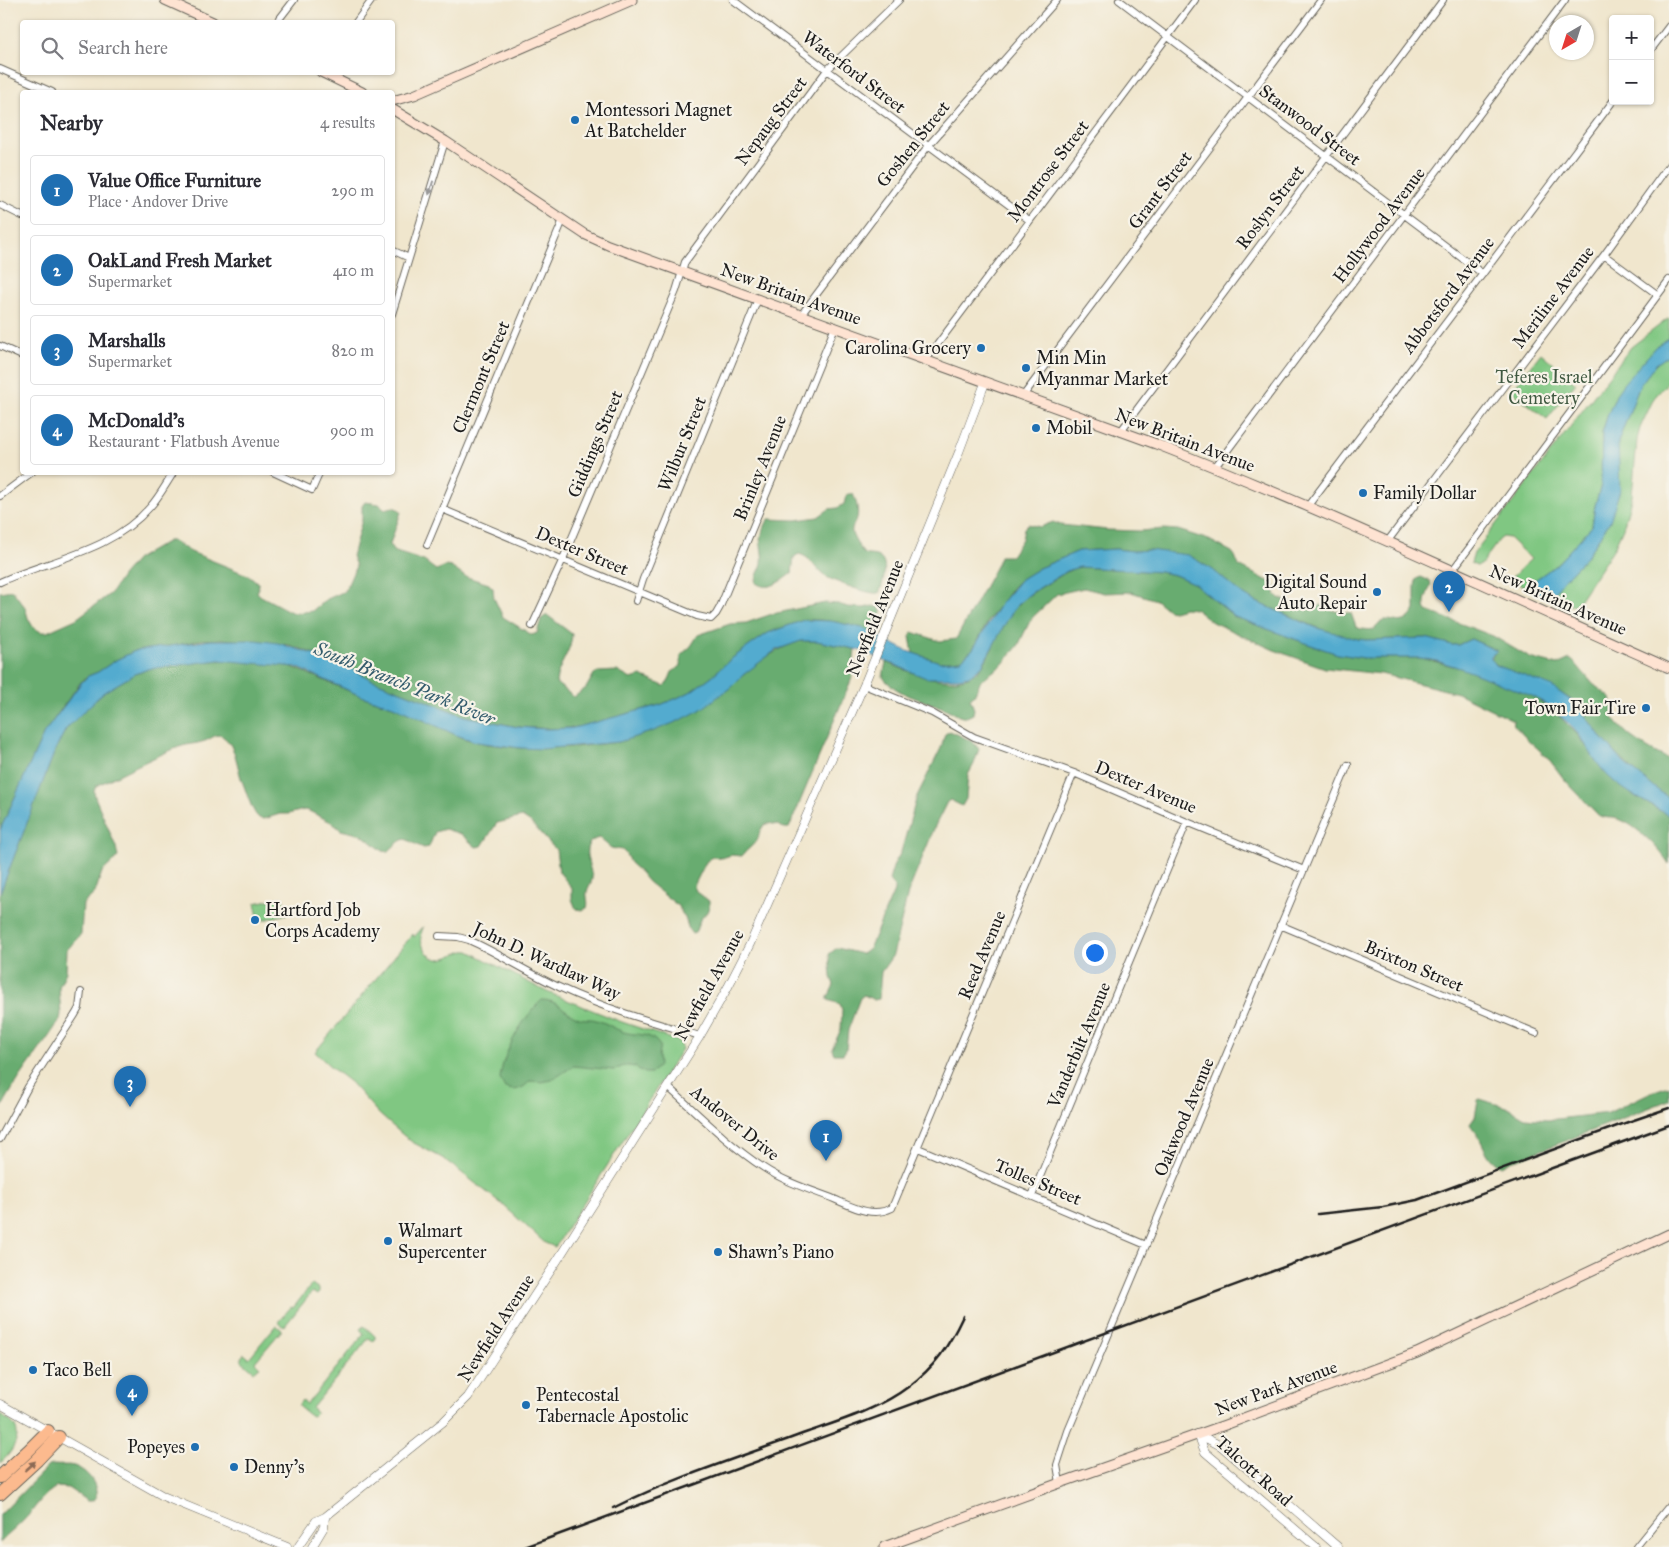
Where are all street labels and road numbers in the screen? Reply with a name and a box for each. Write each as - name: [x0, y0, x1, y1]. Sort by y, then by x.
- street label: Waterford Street: [798, 26, 911, 118]
- street label: Nepaug Street: [730, 72, 813, 170]
- street label: Stanwood Street: [1255, 80, 1366, 171]
- street label: Goshen Street: [872, 96, 955, 192]
- street label: Montrose Street: [1002, 115, 1094, 226]
- street label: Grant Street: [1123, 146, 1197, 233]
- street label: Roslyn Street: [1231, 160, 1309, 253]
- street label: Hollywood Avenue: [1328, 163, 1430, 287]
- street label: Abbotsford Avenue: [1396, 232, 1499, 359]
- street label: Meriline Avenue: [1507, 241, 1599, 353]
- street label: New Britain Avenue: [718, 258, 864, 330]
- street label: Clermont Street: [447, 317, 515, 437]
- street label: Giddings Street: [563, 387, 629, 501]
- street label: Wilbur Street: [653, 393, 711, 495]
- street label: New Britain Avenue: [1112, 403, 1258, 477]
- street label: Brinley Avenue: [729, 412, 791, 524]
- street label: Dexter Street: [532, 522, 632, 581]
- street label: Newfield Avenue: [842, 556, 908, 680]
- street label: New Britain Avenue: [1486, 560, 1630, 640]
- street label: Dexter Avenue: [1092, 756, 1200, 818]
- street label: Reed Avenue: [953, 907, 1011, 1003]
- street label: John D. Wardlaw Way: [467, 916, 625, 1006]
- street label: Newfield Avenue: [669, 925, 749, 1045]
- street label: Brixton Street: [1361, 935, 1467, 997]
- street label: Vanderbilt Avenue: [1042, 979, 1115, 1112]
- street label: Oakwood Avenue: [1149, 1054, 1219, 1180]
- street label: Andover Drive: [685, 1080, 784, 1166]
- street label: Tolles Street: [991, 1154, 1085, 1210]
- street label: Newfield Avenue: [453, 1270, 539, 1386]
- street label: New Park Avenue: [1212, 1356, 1340, 1420]
- street label: Talcott Road: [1211, 1431, 1297, 1511]

